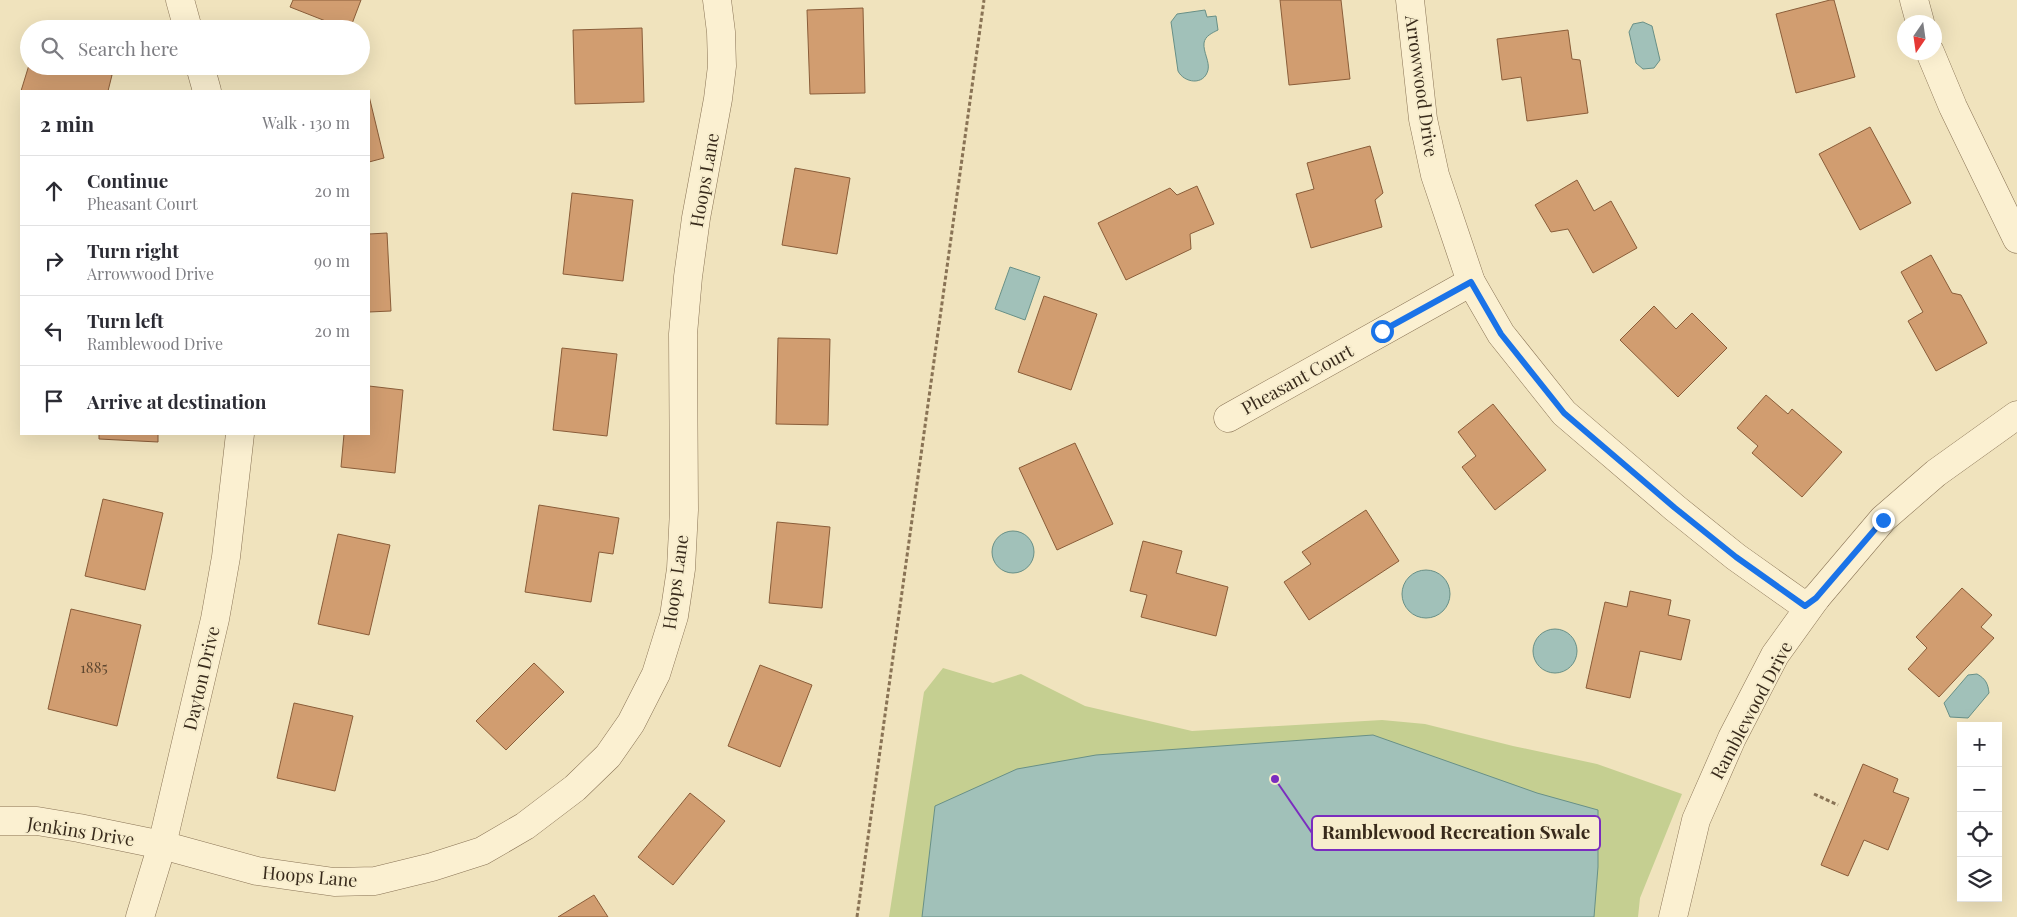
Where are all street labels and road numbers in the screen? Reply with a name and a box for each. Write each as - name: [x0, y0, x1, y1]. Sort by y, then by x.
- street label: Arrowwood Drive: [1400, 13, 1444, 158]
- street label: Hoops Lane: [684, 131, 724, 229]
- street label: Pheasant Court: [1237, 338, 1358, 420]
- street label: Hoops Lane: [656, 533, 694, 631]
- street label: Dayton Drive: [177, 623, 225, 733]
- street label: Ramblewood Drive: [1704, 637, 1798, 783]
- street label: Jenkins Drive: [25, 811, 136, 851]
- street label: Hoops Lane: [261, 860, 359, 892]

